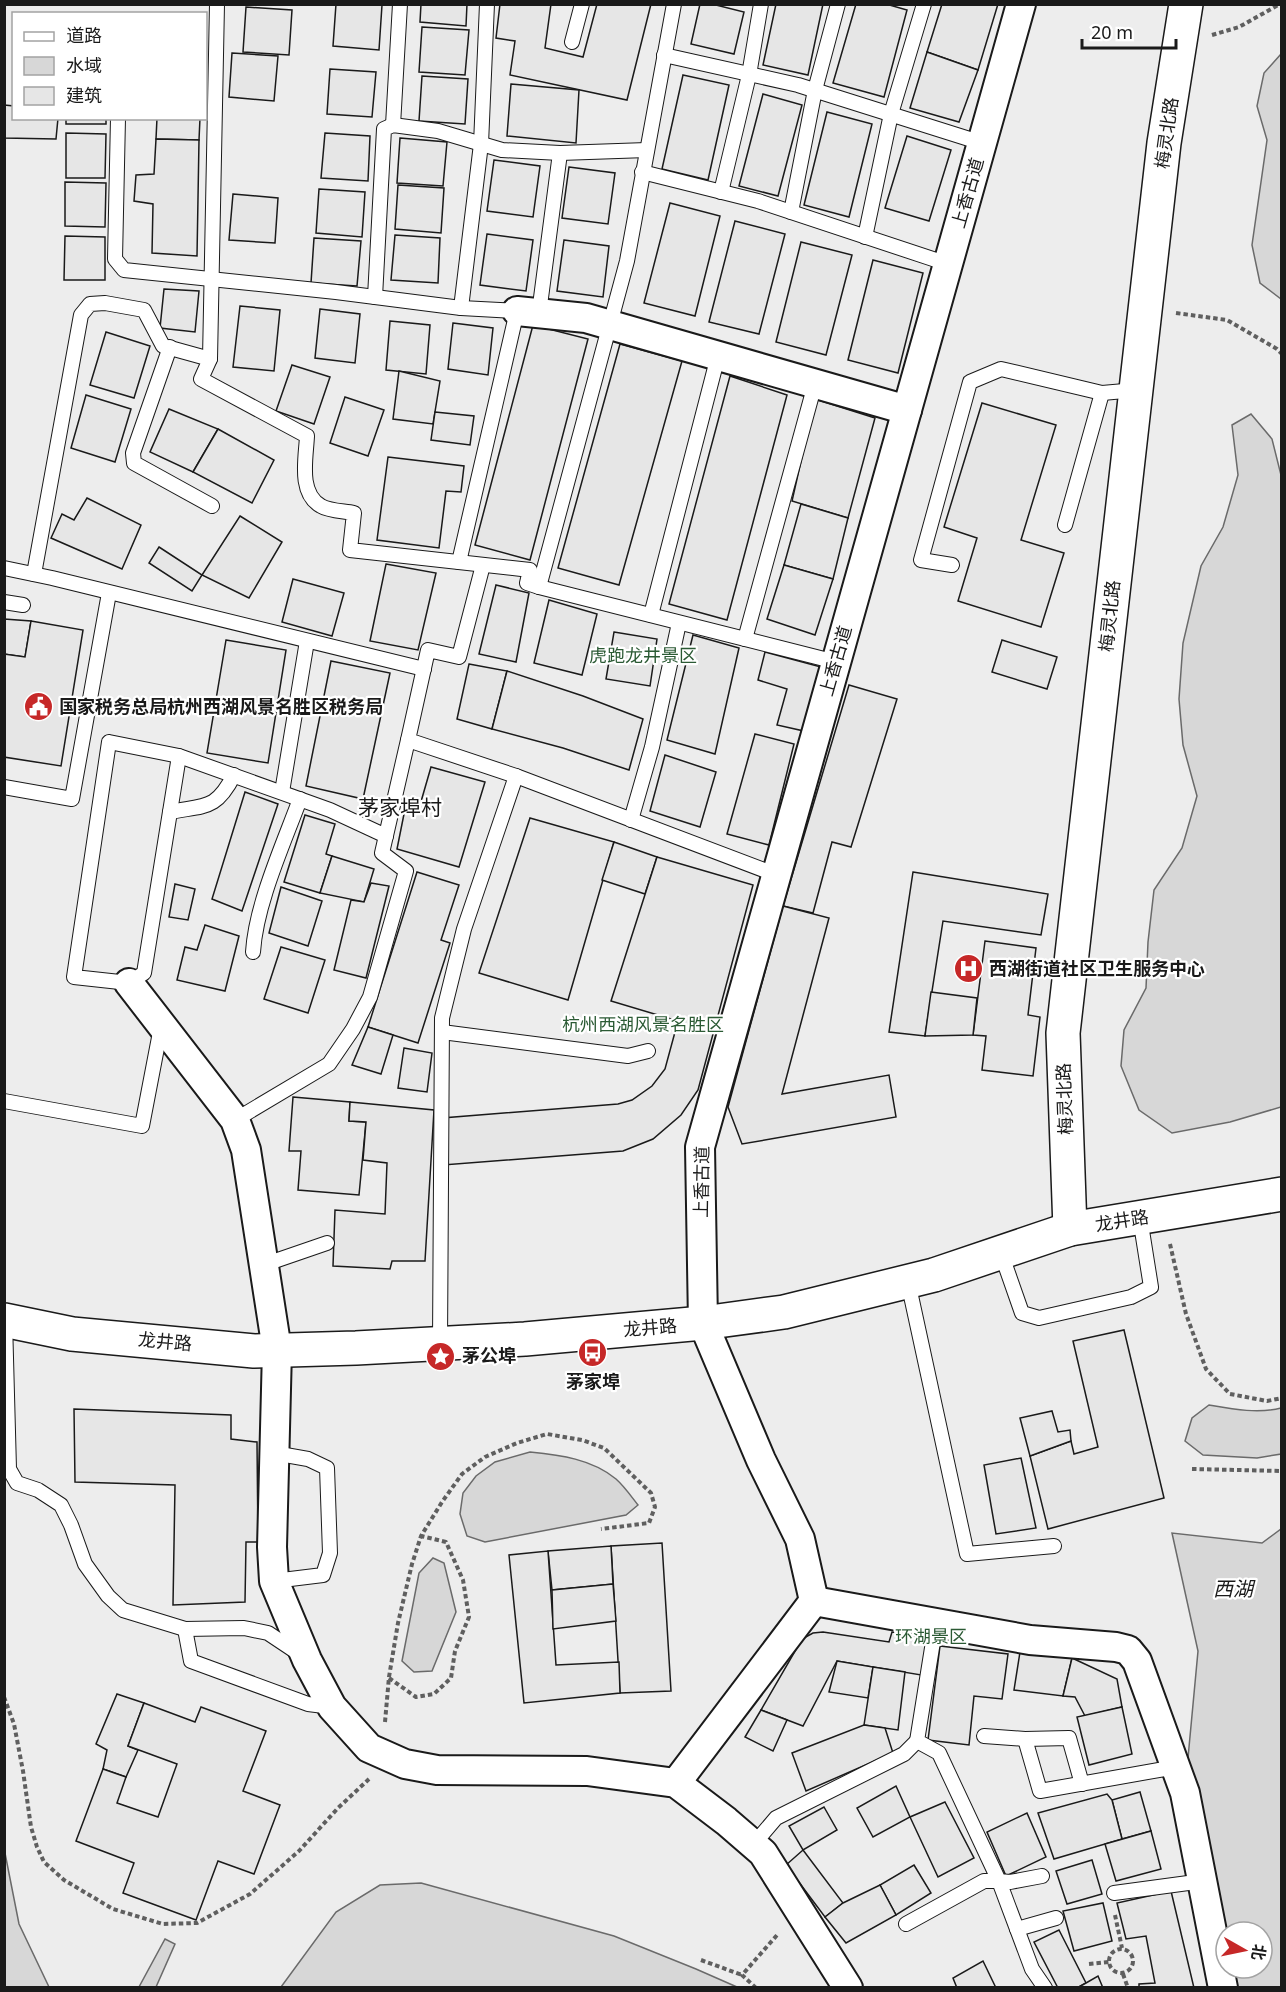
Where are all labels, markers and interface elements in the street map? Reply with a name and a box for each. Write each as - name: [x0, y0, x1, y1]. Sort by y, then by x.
- legend: [12, 12, 207, 120]
- scale bar: [1082, 12, 1176, 50]
- text: 20 m: [1091, 20, 1133, 44]
- text: 道路: [66, 23, 102, 47]
- text: 水域: [66, 53, 102, 77]
- text: 建筑: [66, 83, 102, 107]
- street label: 梅灵北路: [1149, 96, 1183, 170]
- street label: 上香古道: [946, 155, 988, 231]
- street label: 梅灵北路: [1093, 579, 1125, 653]
- street label: 上香古道: [814, 623, 856, 699]
- park label: 虎跑龙井景区: [589, 643, 697, 667]
- public building icon: 国家税务总局杭州西湖风景名胜区税务局: [22, 691, 54, 723]
- place label: 国家税务总局杭州西湖风景名胜区税务局: [59, 694, 383, 718]
- district label: 茅家埠村: [358, 793, 442, 821]
- hospital icon: 西湖街道社区卫生服务中心: [952, 953, 984, 985]
- place label: 西湖街道社区卫生服务中心: [989, 956, 1205, 980]
- park label: 杭州西湖风景名胜区: [562, 1012, 724, 1036]
- street label: 梅灵北路: [1051, 1063, 1077, 1135]
- street label: 上香古道: [688, 1146, 714, 1218]
- street label: 龙井路: [1093, 1204, 1150, 1236]
- street label: 龙井路: [622, 1313, 678, 1341]
- street label: 龙井路: [137, 1327, 193, 1355]
- bus stop icon: 茅家埠: [577, 1337, 609, 1369]
- place icon: 茅公埠: [425, 1340, 457, 1372]
- place label: 茅公埠: [462, 1343, 516, 1367]
- place label: 茅家埠: [566, 1369, 620, 1393]
- water label: 西湖: [1213, 1575, 1256, 1602]
- park label: 环湖景区: [895, 1624, 967, 1648]
- north arrow: [1214, 1920, 1274, 1980]
- text: 北: [1247, 1943, 1271, 1962]

